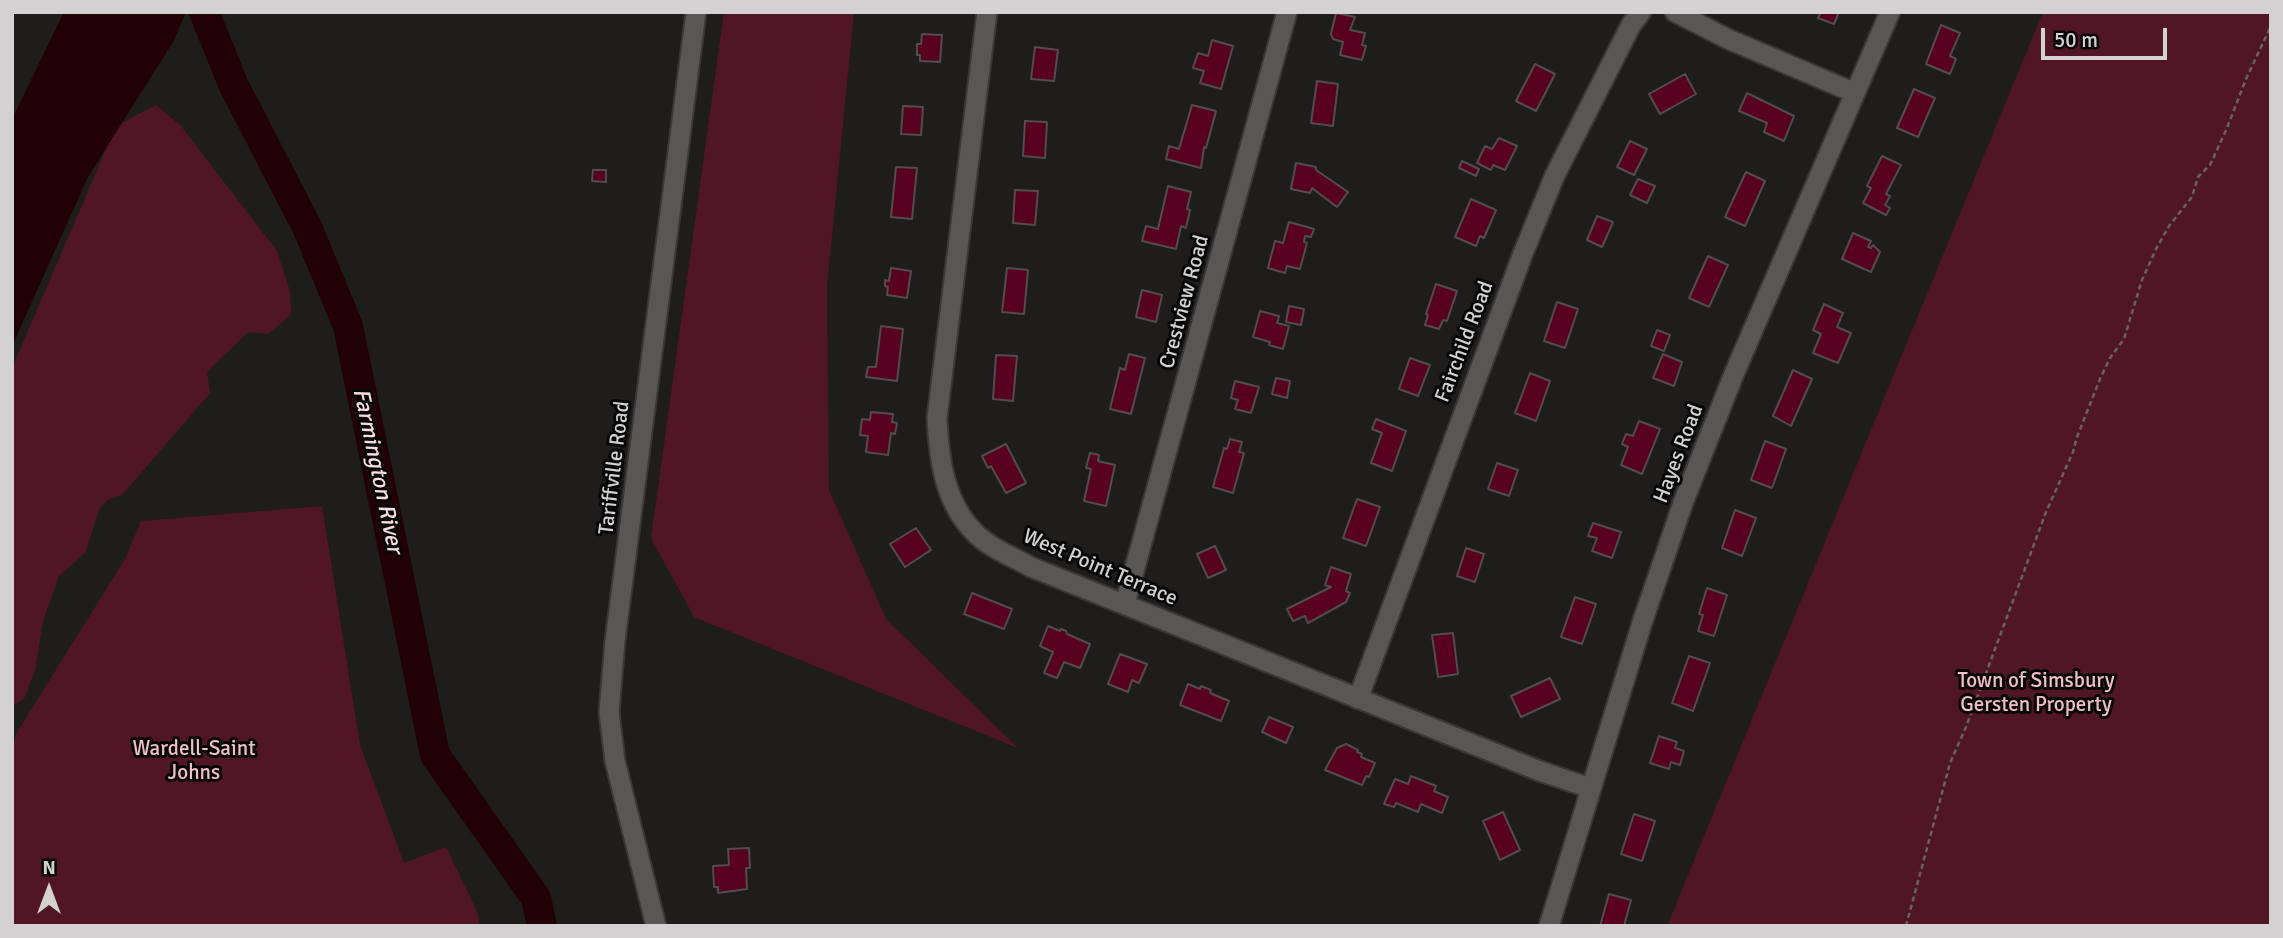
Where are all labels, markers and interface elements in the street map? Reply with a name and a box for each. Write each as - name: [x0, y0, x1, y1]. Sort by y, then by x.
- scale bar: [2045, 14, 2171, 58]
- text: 50 m: [2054, 27, 2098, 53]
- street label: Crestview Road: [1155, 232, 1215, 372]
- street label: Fairchild Road: [1430, 278, 1500, 406]
- water label: Farmington River: [346, 386, 408, 556]
- street label: Tariffville Road: [594, 400, 636, 536]
- street label: Hayes Road: [1649, 401, 1709, 507]
- street label: West Point Terrace: [1019, 524, 1181, 612]
- park label: Town of Simsbury Gersten Property: [1958, 668, 2114, 718]
- park label: Wardell-Saint Johns: [133, 736, 255, 786]
- north arrow: [14, 854, 84, 924]
- text: N: [42, 856, 56, 880]

